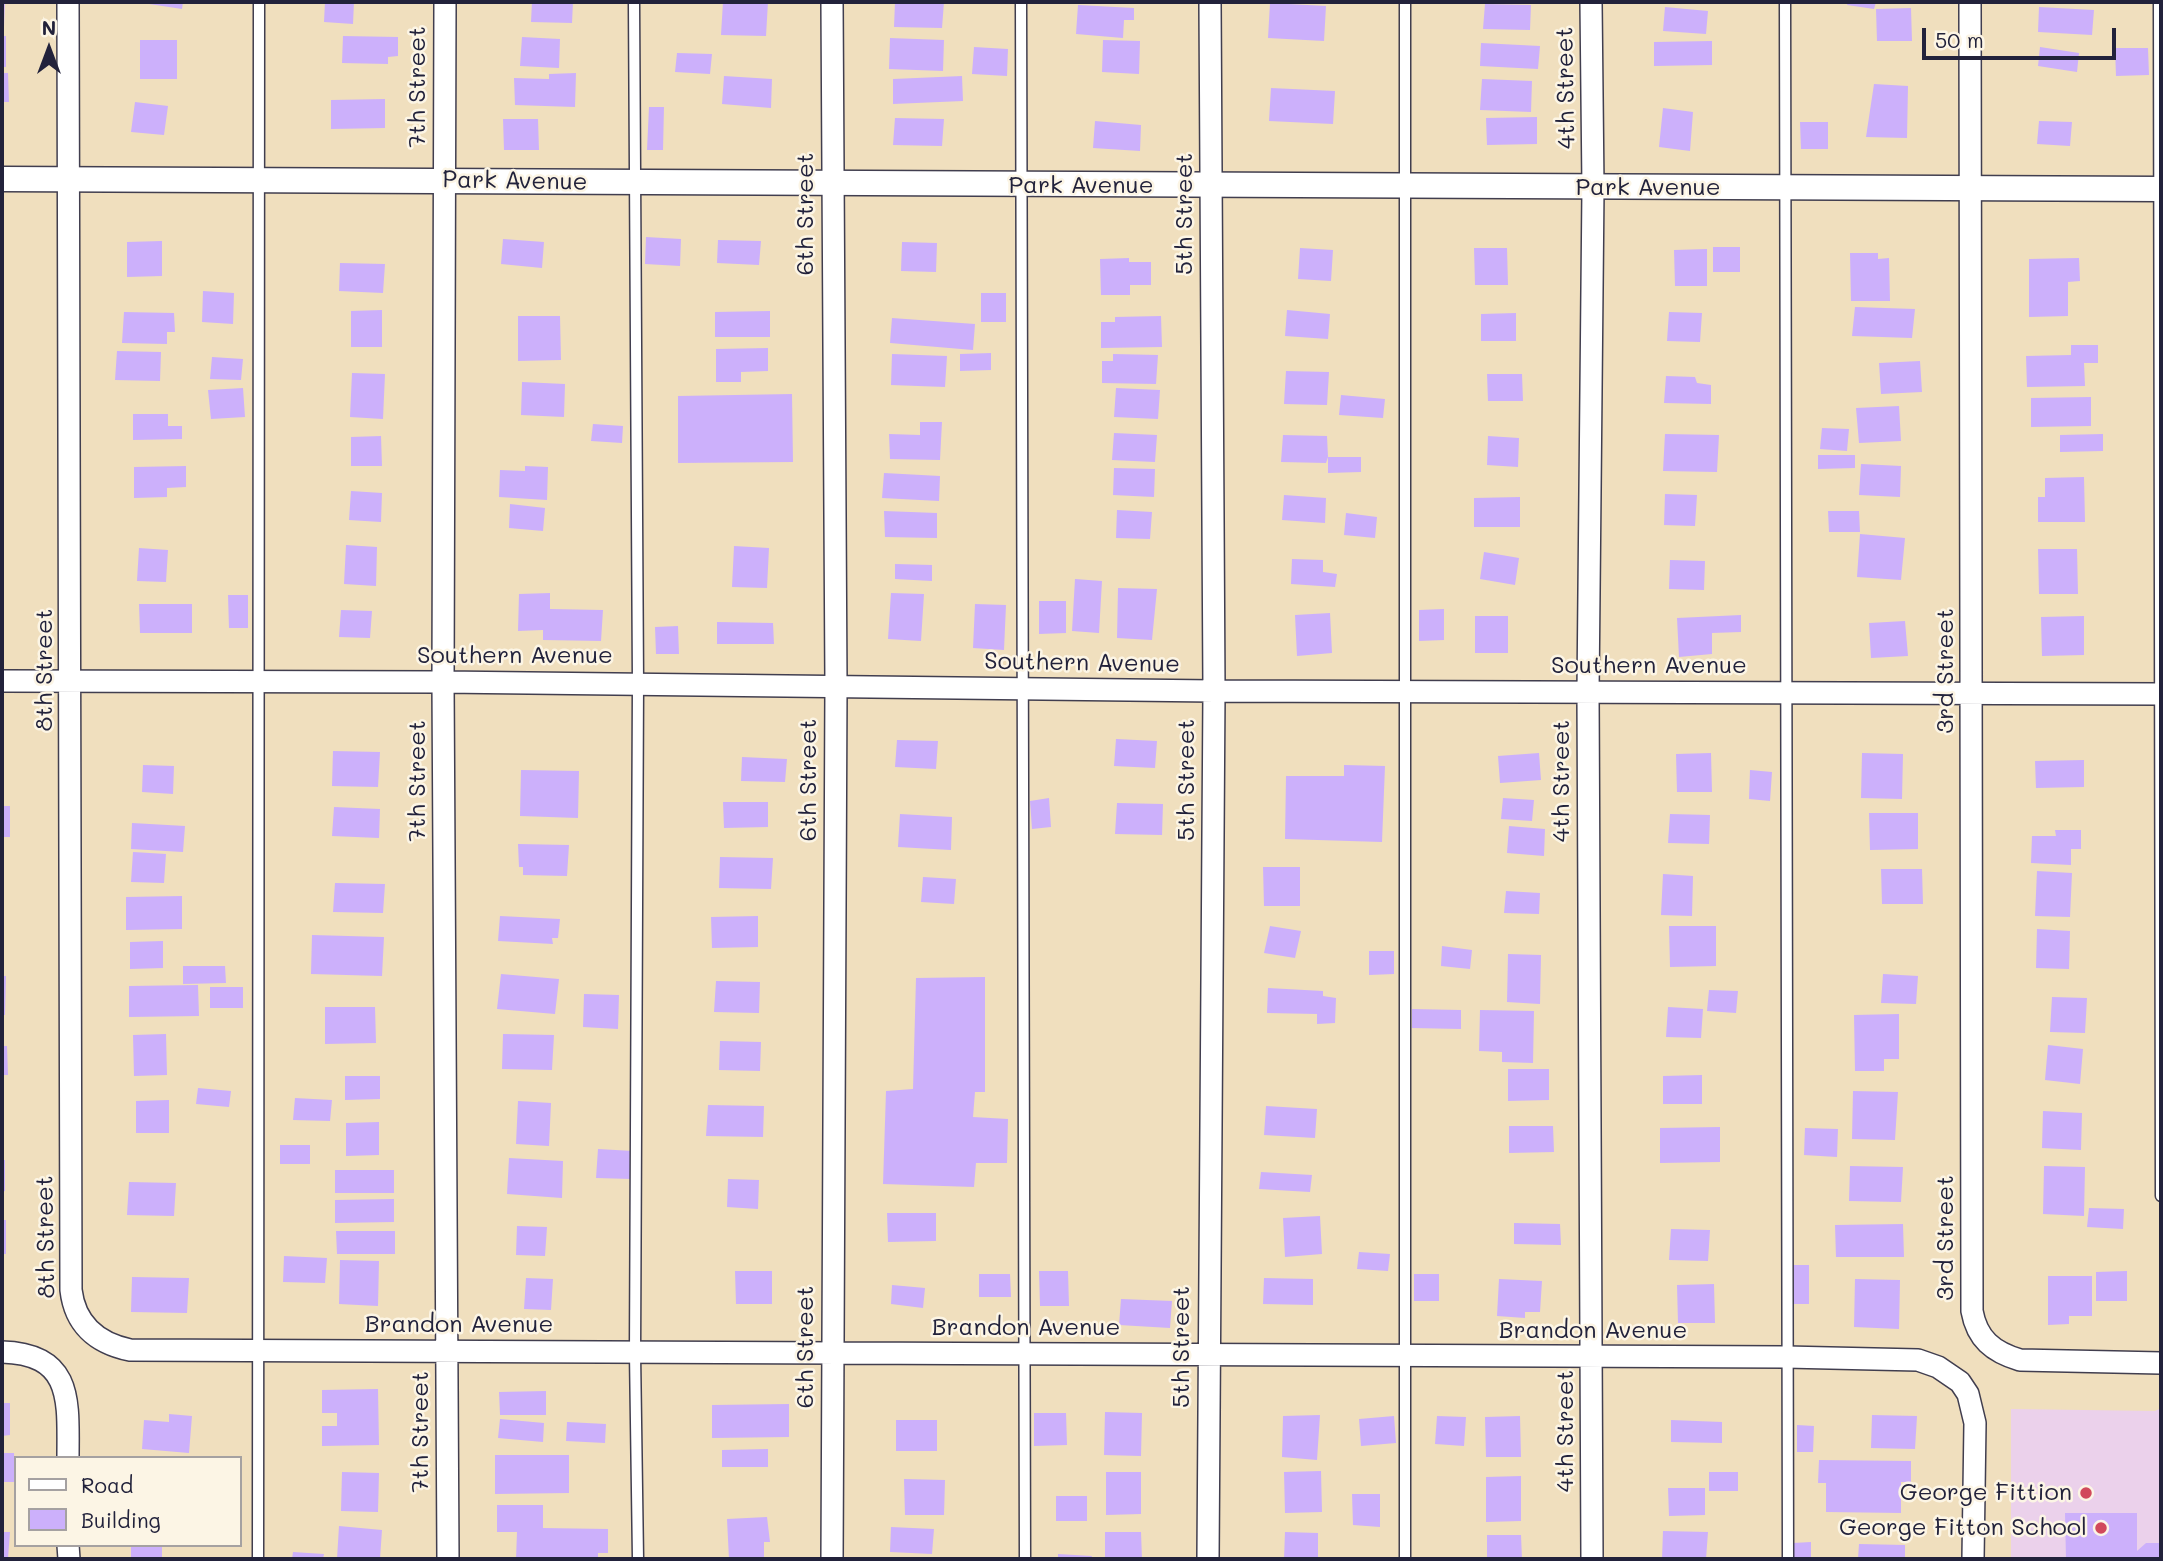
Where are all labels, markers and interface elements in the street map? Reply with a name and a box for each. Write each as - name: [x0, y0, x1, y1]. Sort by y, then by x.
- north arrow: [14, 14, 84, 84]
- scale bar: [1925, 14, 2119, 58]
- text: N: [42, 15, 56, 40]
- street label: 7th Street: [404, 26, 432, 148]
- text: 50 m: [1935, 26, 1984, 53]
- street label: 4th Street: [1551, 27, 1581, 149]
- street label: 6th Street: [792, 153, 820, 275]
- street label: 5th Street: [1171, 153, 1199, 275]
- street label: Park Avenue: [442, 165, 588, 197]
- street label: Park Avenue: [1008, 172, 1154, 200]
- street label: Park Avenue: [1575, 174, 1721, 202]
- street label: 3rd Street: [1932, 608, 1960, 734]
- street label: 8th Street: [31, 609, 59, 731]
- street label: Southern Avenue: [417, 642, 613, 670]
- street label: Southern Avenue: [984, 647, 1180, 679]
- street label: Southern Avenue: [1551, 652, 1747, 680]
- street label: 6th Street: [795, 719, 823, 841]
- street label: 5th Street: [1173, 719, 1201, 841]
- street label: 7th Street: [404, 720, 432, 842]
- street label: 4th Street: [1548, 720, 1576, 842]
- street label: 8th Street: [31, 1175, 61, 1299]
- street label: 3rd Street: [1932, 1175, 1960, 1301]
- street label: 6th Street: [792, 1286, 820, 1408]
- street label: 5th Street: [1168, 1286, 1196, 1408]
- street label: Brandon Avenue: [365, 1311, 553, 1339]
- street label: Brandon Avenue: [932, 1314, 1120, 1342]
- street label: Brandon Avenue: [1499, 1317, 1687, 1345]
- street label: 4th Street: [1552, 1370, 1580, 1492]
- street label: 7th Street: [407, 1371, 435, 1493]
- legend: [14, 1456, 242, 1547]
- text: Road: [81, 1471, 133, 1498]
- place label: George Fittion: [1900, 1479, 2072, 1507]
- marker: George Fittion: [2078, 1485, 2094, 1501]
- text: Building: [81, 1506, 161, 1533]
- place label: George Fitton School: [1839, 1514, 2087, 1542]
- marker: George Fitton School: [2093, 1520, 2109, 1536]

